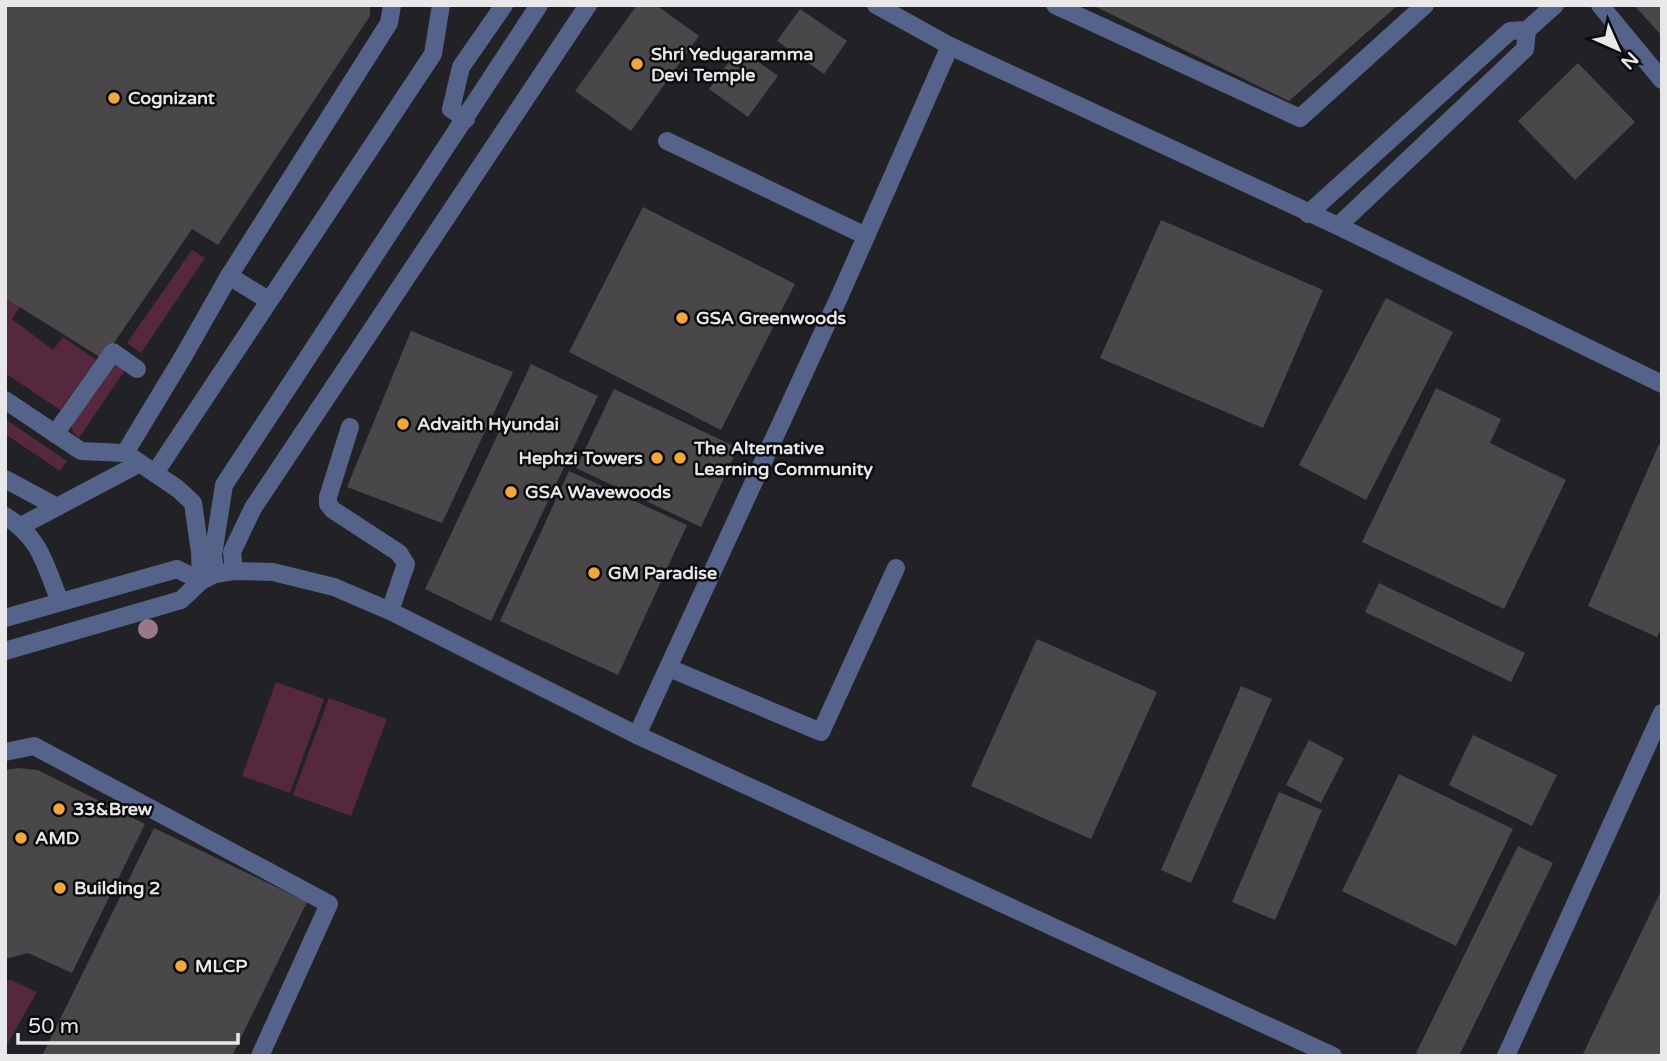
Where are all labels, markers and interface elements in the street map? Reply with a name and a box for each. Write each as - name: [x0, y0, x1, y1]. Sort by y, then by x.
- north arrow: [1583, 14, 1653, 84]
- place label: Shri Yedugaramma Devi Temple: [651, 43, 813, 86]
- text: N: [1616, 47, 1642, 73]
- marker: Shri Yedugaramma Devi Temple: [629, 56, 645, 72]
- place label: Cognizant: [128, 87, 215, 109]
- marker: Cognizant: [106, 90, 122, 106]
- place label: GSA Greenwoods: [696, 307, 847, 329]
- marker: GSA Greenwoods: [674, 310, 690, 326]
- place label: Advaith Hyundai: [417, 413, 559, 435]
- marker: Advaith Hyundai: [395, 416, 411, 432]
- place label: The Alternative Learning Community: [693, 437, 873, 480]
- place label: Hephzi Towers: [519, 447, 643, 469]
- marker: Hephzi Towers: [649, 450, 665, 466]
- marker: The Alternative Learning Community: [672, 450, 688, 466]
- place label: GSA Wavewoods: [525, 481, 671, 503]
- marker: GSA Wavewoods: [503, 484, 519, 500]
- place label: GM Paradise: [608, 562, 717, 584]
- marker: GM Paradise: [586, 565, 602, 581]
- place label: 33&Brew: [73, 798, 153, 820]
- marker: 33&Brew: [51, 801, 67, 817]
- place label: AMD: [35, 827, 79, 849]
- marker: AMD: [13, 830, 29, 846]
- place label: Building 2: [74, 877, 160, 899]
- marker: Building 2: [52, 880, 68, 896]
- place label: MLCP: [195, 955, 247, 977]
- marker: MLCP: [173, 958, 189, 974]
- scale bar: [18, 1002, 238, 1046]
- text: 50 m: [28, 1014, 79, 1039]

